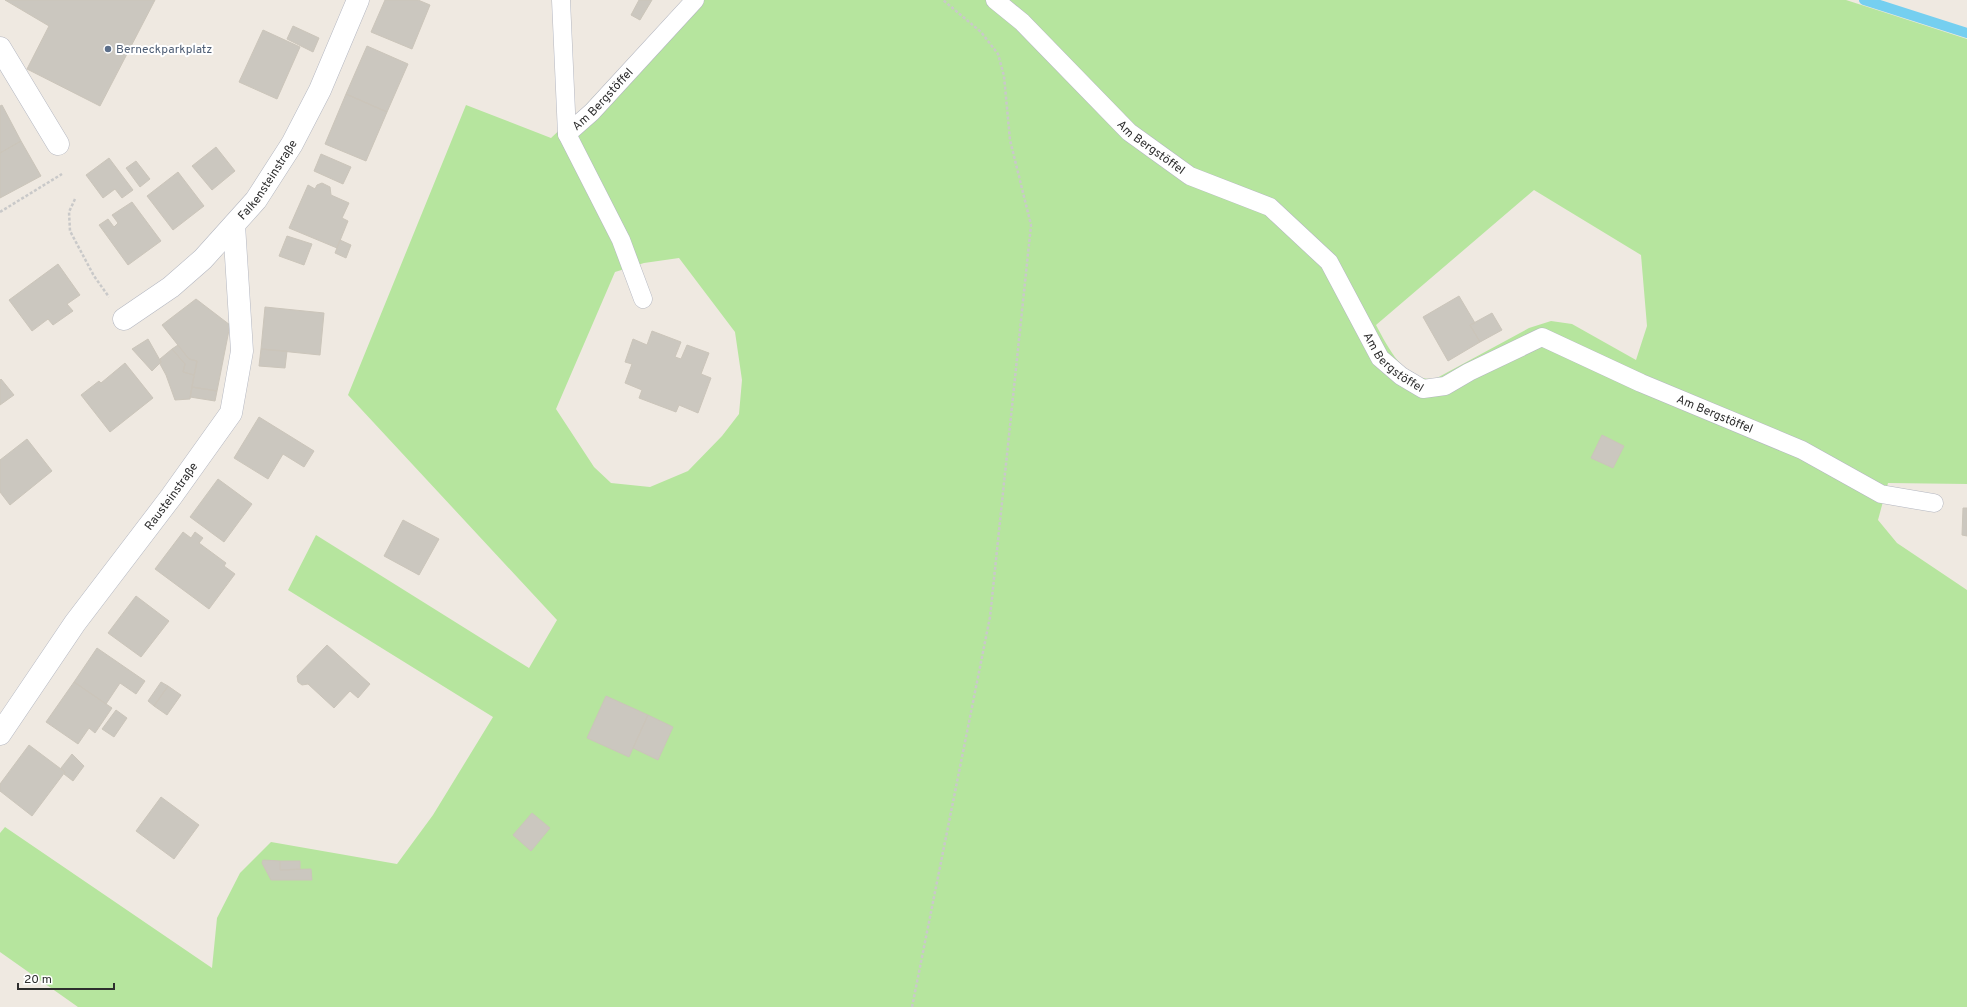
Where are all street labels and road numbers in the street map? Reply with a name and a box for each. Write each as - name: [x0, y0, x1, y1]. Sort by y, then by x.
- street label: Am Bergstöffel: [569, 65, 637, 135]
- street label: Am Bergstöffel: [1113, 117, 1188, 179]
- street label: Falkensteinstraße: [235, 137, 302, 224]
- street label: Am Bergstöffel: [1359, 330, 1426, 397]
- street label: Am Bergstöffel: [1674, 392, 1755, 438]
- street label: Rausteinstraße: [141, 460, 202, 534]

